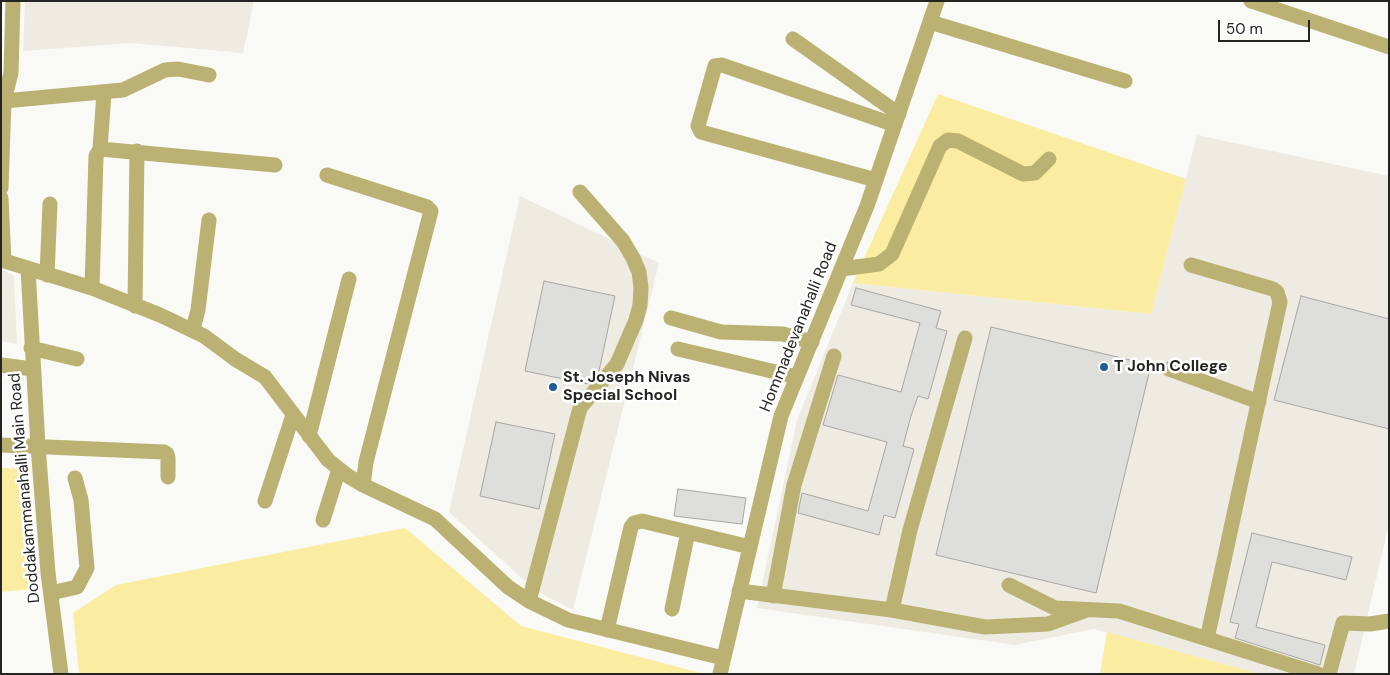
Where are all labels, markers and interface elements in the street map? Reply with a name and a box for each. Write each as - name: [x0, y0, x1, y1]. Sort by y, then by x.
- scale bar: [1220, 10, 1312, 42]
- text: 50 m: [1226, 19, 1263, 39]
- street label: Hommadevanahalli Road: [756, 239, 842, 415]
- place label: T John College: [1114, 357, 1228, 377]
- marker: T John College: [1098, 361, 1110, 373]
- place label: St. Joseph Nivas Special School: [563, 368, 691, 406]
- street label: Doddakammanahalli Main Road: [5, 372, 45, 604]
- marker: St. Joseph Nivas Special School: [547, 381, 559, 393]

